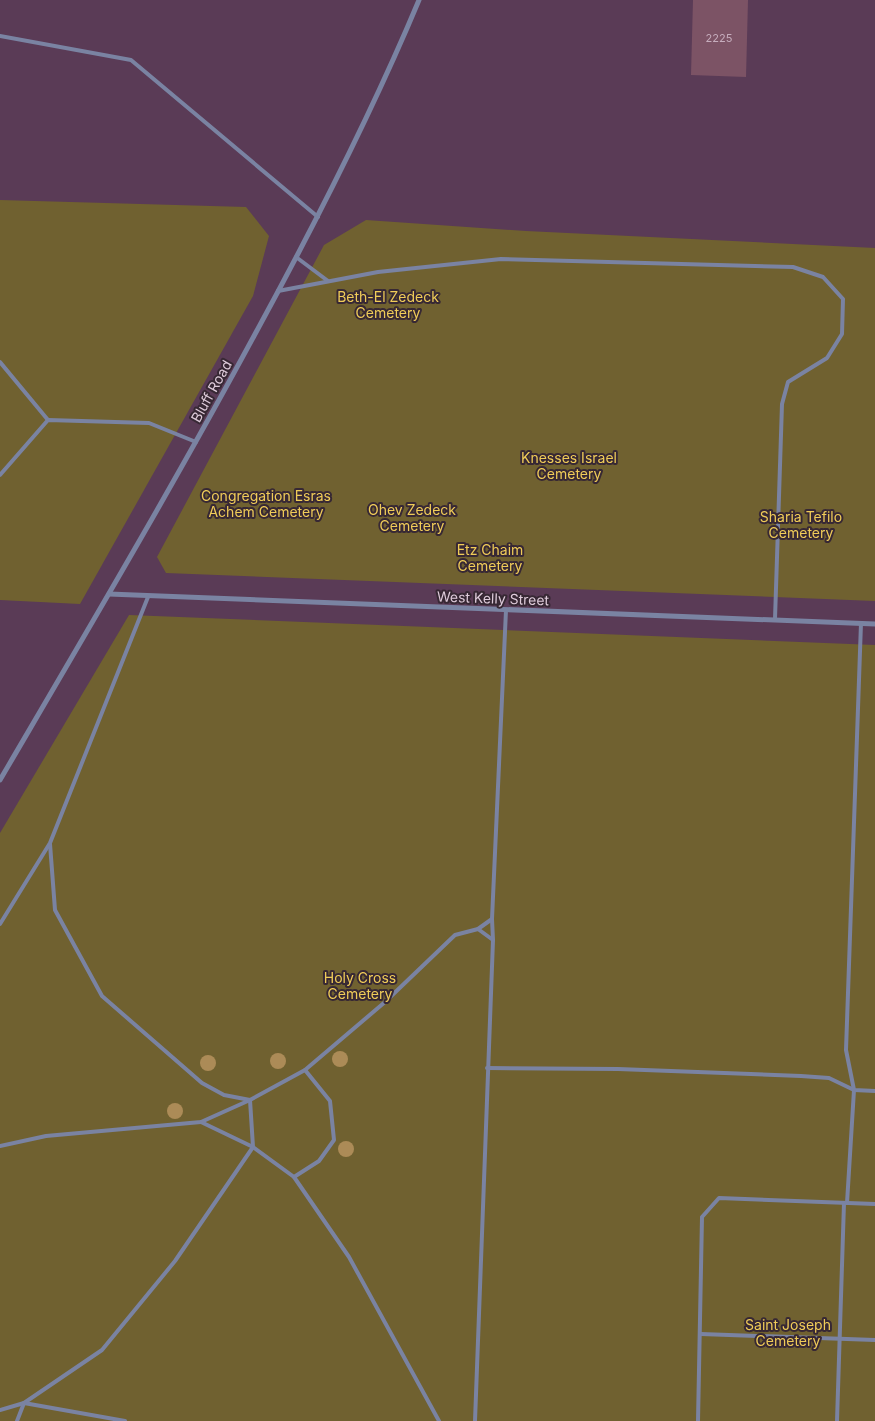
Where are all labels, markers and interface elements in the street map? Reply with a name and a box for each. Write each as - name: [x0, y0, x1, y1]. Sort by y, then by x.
- house number: 2225: [706, 31, 733, 45]
- park label: Beth-El Zedeck Cemetery: [337, 288, 439, 321]
- street label: Bluff Road: [187, 357, 235, 425]
- park label: Knesses Israel Cemetery: [521, 449, 617, 482]
- park label: Congregation Esras Achem Cemetery: [201, 487, 331, 520]
- park label: Ohev Zedeck Cemetery: [368, 501, 456, 534]
- park label: Sharia Tefilo Cemetery: [760, 508, 842, 541]
- park label: Etz Chaim Cemetery: [457, 541, 523, 574]
- street label: West Kelly Street: [437, 588, 550, 608]
- park label: Holy Cross Cemetery: [324, 969, 396, 1002]
- park label: Saint Joseph Cemetery: [745, 1316, 831, 1349]

